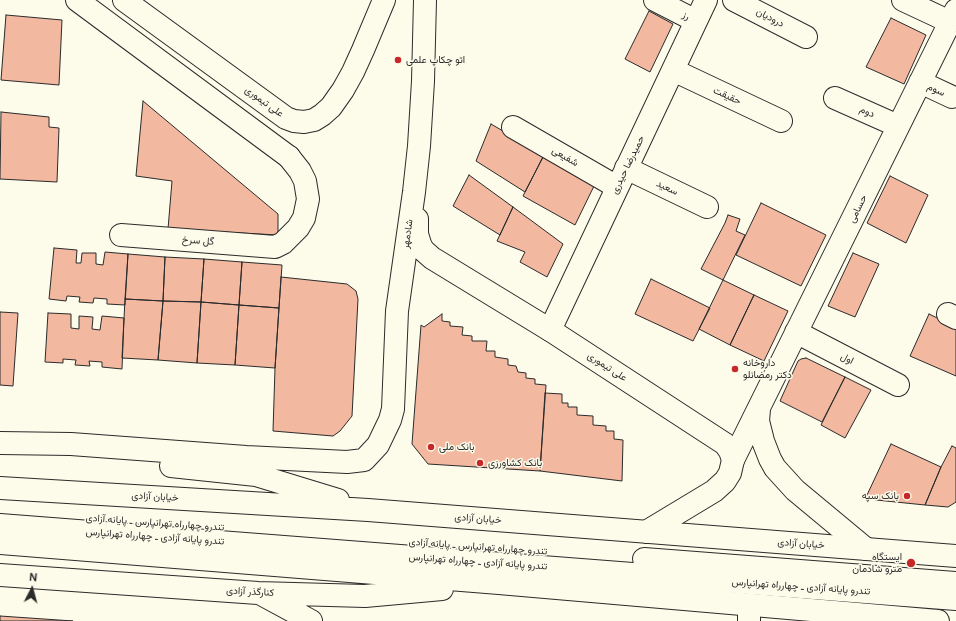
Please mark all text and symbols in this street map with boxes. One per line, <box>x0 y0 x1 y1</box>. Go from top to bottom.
street label: درودیان <box>754 6 786 30</box>
street label: رز <box>680 9 692 23</box>
place label: اتو چکاپ علمی <box>406 54 465 66</box>
marker: اتو چکاپ علمی <box>393 55 403 65</box>
street label: سوم <box>925 81 947 99</box>
street label: علی تیموری <box>242 84 286 120</box>
street label: حقیقت <box>711 84 743 108</box>
street label: دوم <box>858 103 876 121</box>
street label: حمیدرضا حیدری <box>609 134 647 196</box>
street label: شفیعی <box>550 145 580 169</box>
street label: سعید <box>654 178 680 198</box>
street label: حسامی <box>846 193 870 225</box>
street label: شادمهر <box>400 219 416 249</box>
street label: گل سرخ <box>182 234 214 248</box>
street label: علی تیموری <box>585 350 629 384</box>
street label: اول <box>838 351 856 367</box>
place label: داروخانه دکتر رمضانلو <box>743 357 792 380</box>
marker: داروخانه دکتر رمضانلو <box>730 364 740 374</box>
place label: بانک ملی <box>439 441 474 453</box>
marker: بانک ملی <box>426 442 436 452</box>
place label: بانک کشاورزی <box>488 457 542 469</box>
marker: بانک کشاورزی <box>475 458 485 468</box>
street label: خیابان آزادی <box>131 490 179 504</box>
place label: بانک سپه <box>862 490 899 502</box>
marker: بانک سپه <box>902 491 912 501</box>
street label: خیابان آزادی <box>454 511 502 527</box>
street label: تندرو چهارراه تهرانپارس ـ پایانه آزادی <box>85 512 225 534</box>
street label: تندرو پایانه آزادی ـ چهارراه تهرانپارس <box>85 526 225 548</box>
street label: تندرو چهارراه تهرانپارس ـ پایانه آزادی <box>408 536 548 558</box>
street label: خیابان آزادی <box>777 536 825 552</box>
street label: تندرو پایانه آزادی ـ چهارراه تهرانپارس <box>408 551 548 573</box>
place label: ایستگاه مترو شادمان <box>852 551 902 574</box>
marker: ایستگاه مترو شادمان <box>905 557 917 569</box>
north arrow <box>12 569 52 609</box>
text: N <box>29 570 38 584</box>
street label: تندرو پایانه آزادی ـ چهارراه تهرانپارس <box>731 576 871 598</box>
street label: کنارگذر آزادی <box>226 585 274 599</box>

